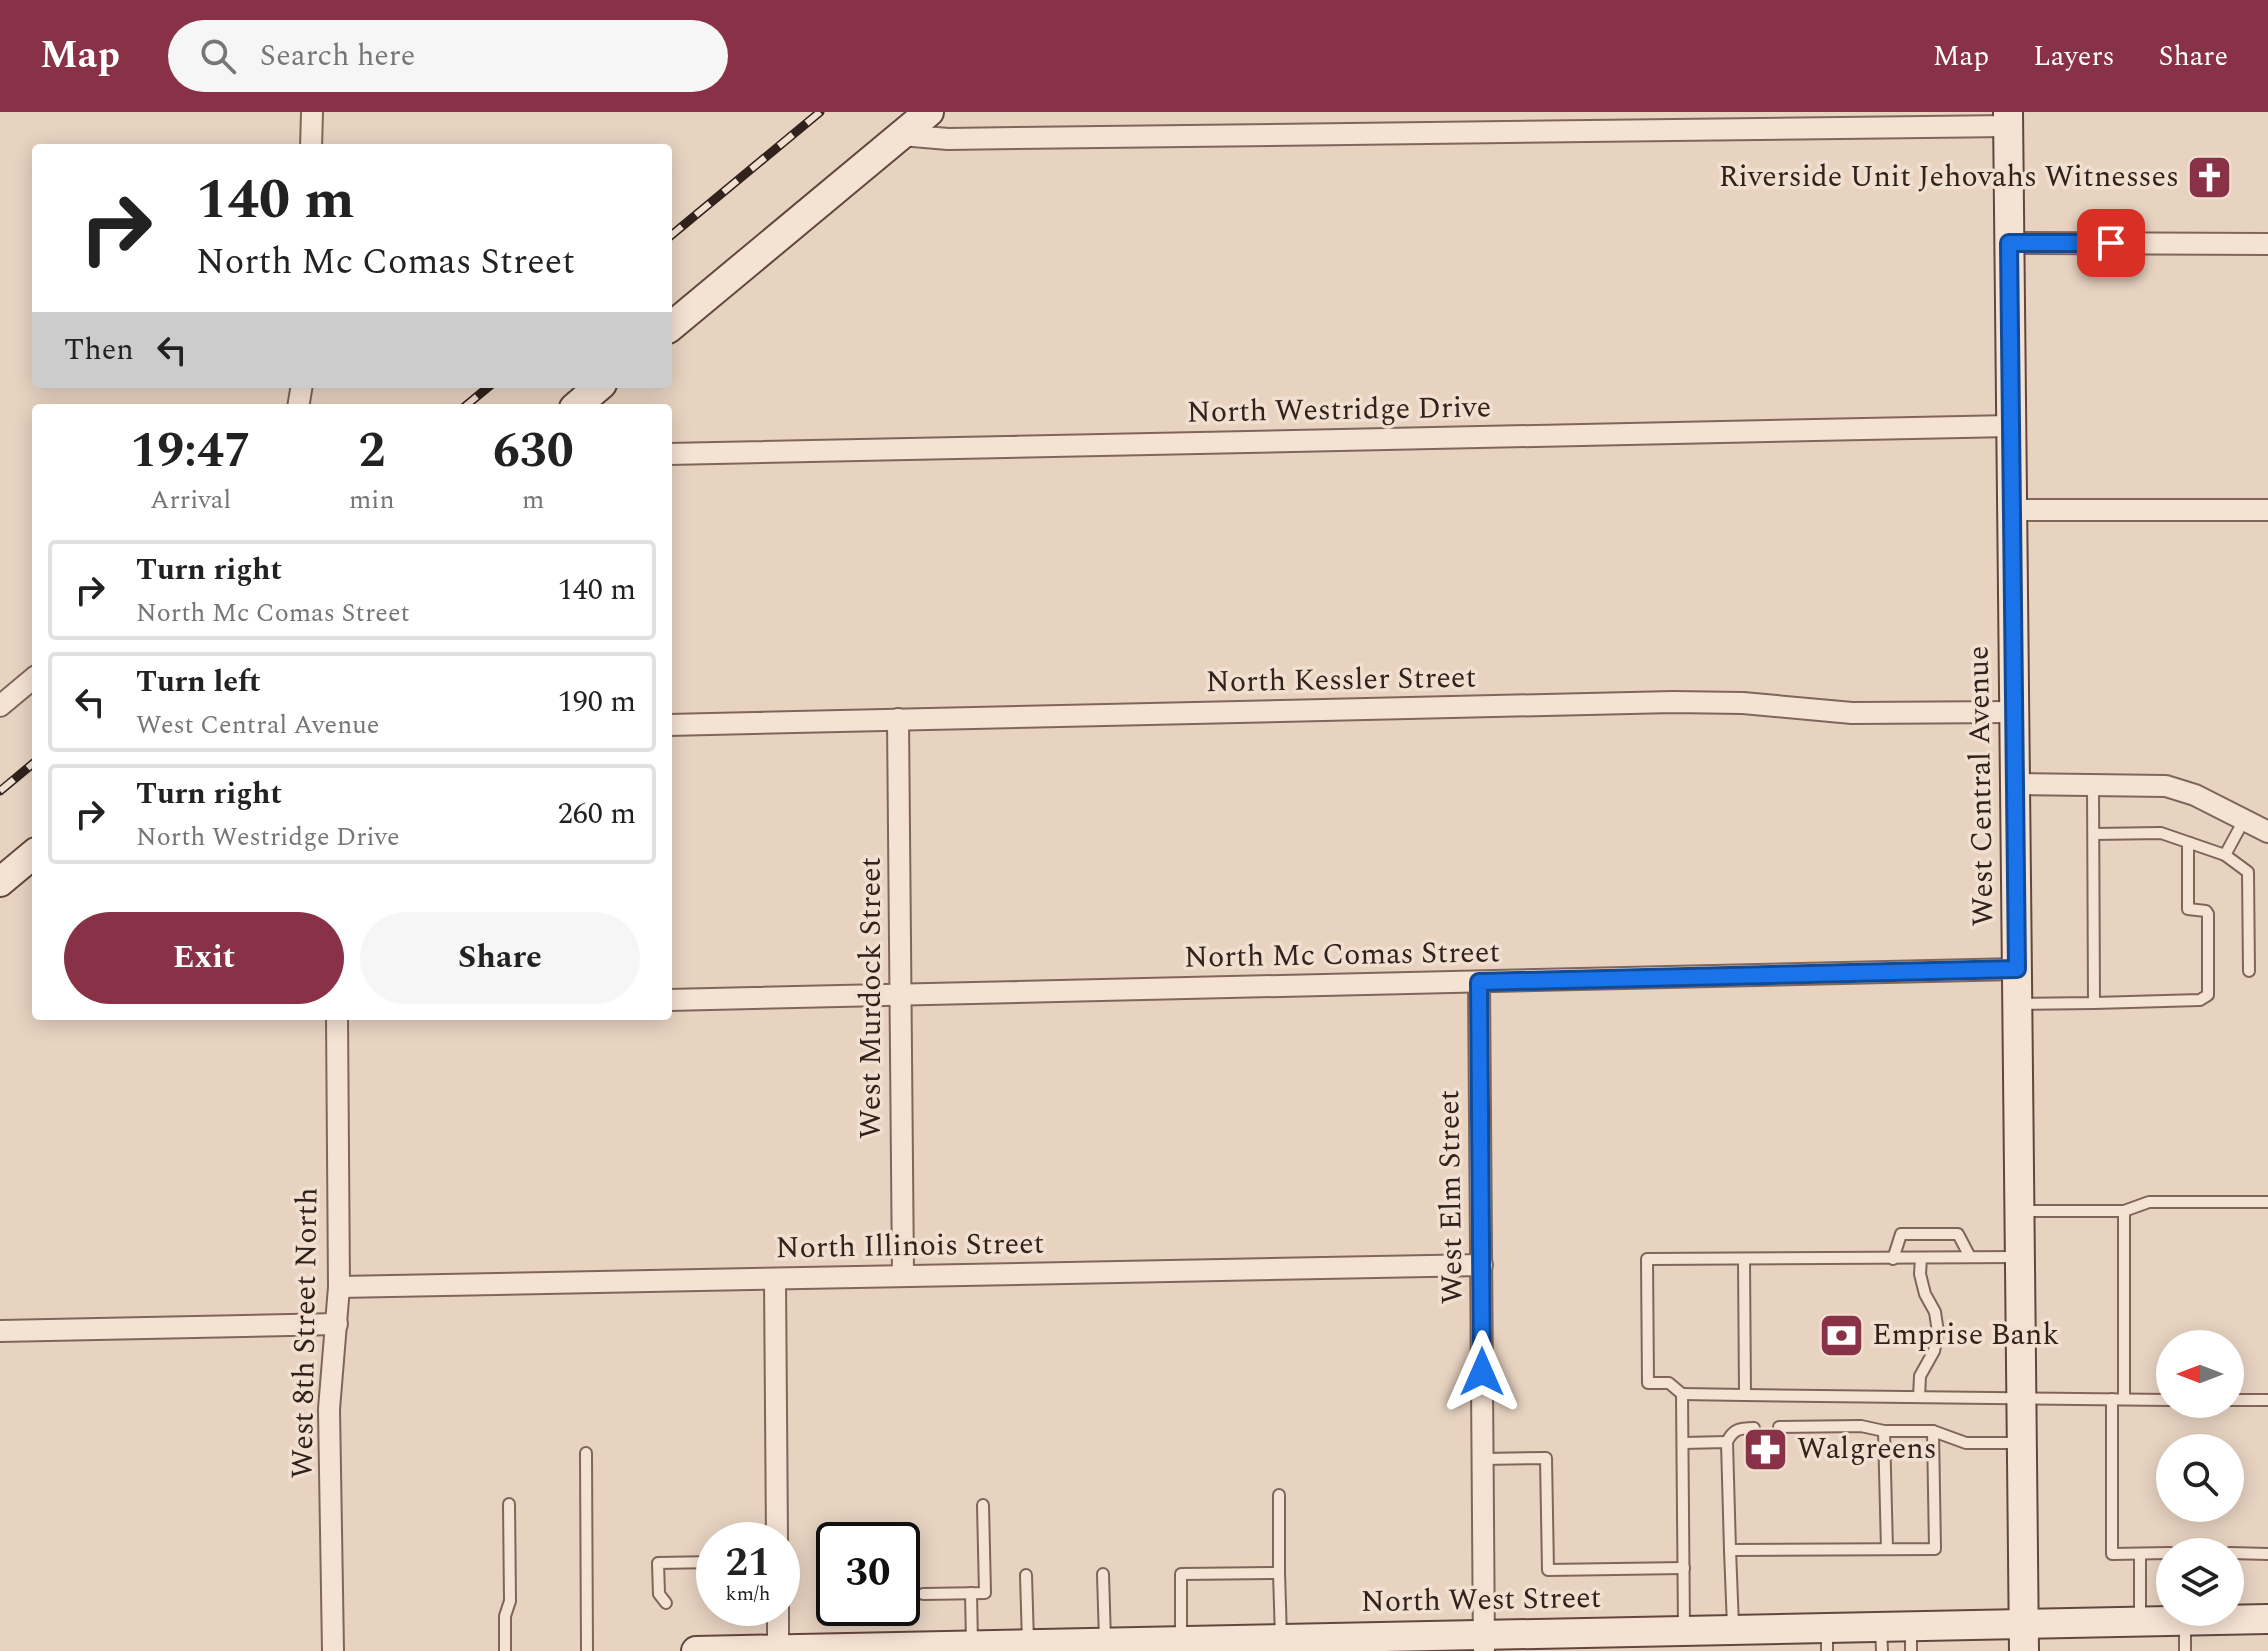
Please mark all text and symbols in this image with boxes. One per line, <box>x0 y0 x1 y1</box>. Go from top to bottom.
search box <box>168 20 728 92</box>
text: Map <box>40 27 120 85</box>
text: Search here <box>260 33 415 79</box>
icon: search <box>196 34 240 78</box>
text: Map <box>1933 35 1989 78</box>
text: Layers <box>2033 35 2115 78</box>
text: Share <box>2159 35 2228 78</box>
church icon: Riverside Unit Jehovahs Witnesses <box>2186 153 2234 201</box>
place label: Riverside Unit Jehovahs Witnesses <box>1719 154 2179 200</box>
text: 140 m <box>196 158 355 243</box>
icon: right <box>64 176 168 280</box>
pin <box>2077 209 2145 277</box>
icon: arrive <box>2089 221 2133 265</box>
text: North Mc Comas Street <box>196 235 575 290</box>
text: Then <box>64 327 134 373</box>
icon: left <box>150 328 194 372</box>
street label: North Westridge Drive <box>1187 384 1491 436</box>
text: 19:47 <box>130 415 251 488</box>
text: 2 <box>358 415 385 488</box>
text: 630 <box>493 415 574 488</box>
text: Arrival <box>150 480 231 520</box>
text: min <box>349 480 395 520</box>
text: m <box>522 480 544 520</box>
text: Turn right <box>136 547 282 593</box>
text: 140 m <box>558 567 636 613</box>
icon: right <box>68 568 112 612</box>
text: North Mc Comas Street <box>136 593 410 633</box>
street label: West Central Avenue <box>1956 645 2006 927</box>
street label: North Kessler Street <box>1205 655 1477 705</box>
text: Turn left <box>136 659 261 705</box>
text: 190 m <box>558 679 636 725</box>
icon: left <box>68 680 112 724</box>
text: West Central Avenue <box>136 705 379 745</box>
text: Turn right <box>136 771 282 817</box>
text: 260 m <box>558 791 636 837</box>
icon: right <box>68 792 112 836</box>
text: North Westridge Drive <box>136 817 400 857</box>
street label: West Murdock Street <box>848 857 894 1139</box>
button: Exit <box>64 912 344 1004</box>
button: Share <box>360 912 640 1004</box>
street label: North Mc Comas Street <box>1184 929 1500 981</box>
street label: West Elm Street <box>1426 1089 1476 1305</box>
street label: West 8th Street North <box>279 1187 331 1479</box>
street label: North Illinois Street <box>775 1221 1045 1271</box>
bank icon: Emprise Bank <box>1817 1311 1865 1359</box>
place label: Emprise Bank <box>1872 1312 2059 1358</box>
position arrow <box>1440 1330 1524 1414</box>
north arrow <box>2156 1330 2244 1418</box>
map controls <box>2156 1330 2244 1626</box>
pharmacy icon: Walgreens <box>1742 1425 1790 1473</box>
place label: Walgreens <box>1797 1426 1937 1472</box>
button: search <box>2156 1434 2244 1522</box>
speed limit sign: 30 <box>816 1522 920 1626</box>
text: 21 <box>726 1533 770 1594</box>
button: layers <box>2156 1538 2244 1626</box>
street label: North West Street <box>1360 1575 1602 1625</box>
text: km/h <box>726 1579 771 1609</box>

